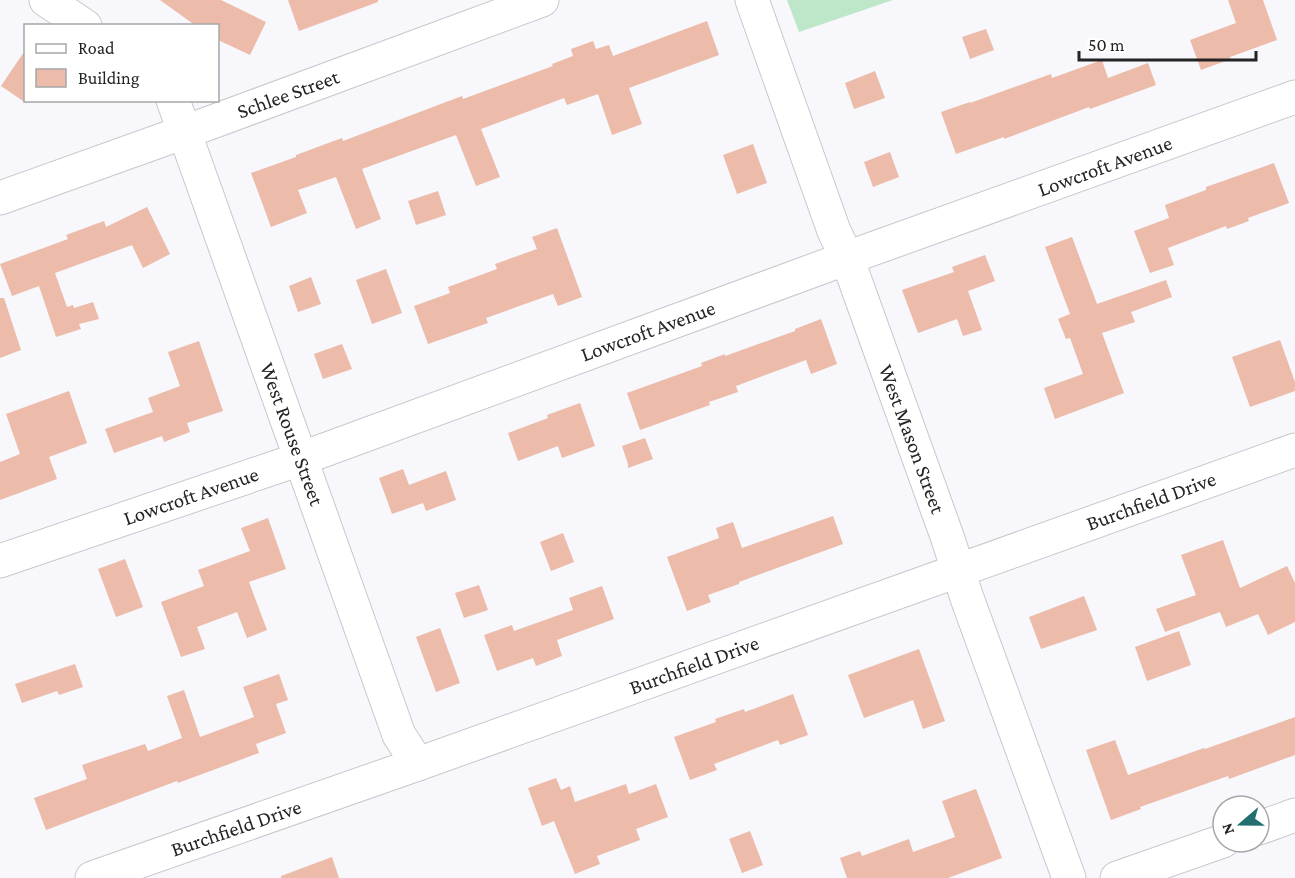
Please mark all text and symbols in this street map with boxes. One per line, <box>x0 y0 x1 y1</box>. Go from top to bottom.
legend <box>24 24 219 102</box>
scale bar <box>1079 24 1256 62</box>
text: 50 m <box>1088 35 1125 55</box>
text: Road <box>78 38 115 58</box>
street label: Schlee Street <box>234 64 343 124</box>
text: Building <box>78 68 140 88</box>
street label: Lowcroft Avenue <box>1035 131 1175 201</box>
street label: Lowcroft Avenue <box>578 296 718 366</box>
street label: West Rouse Street <box>255 359 329 510</box>
street label: West Mason Street <box>874 361 950 518</box>
street label: Lowcroft Avenue <box>120 462 262 530</box>
street label: Burchfield Drive <box>1083 466 1219 536</box>
street label: Burchfield Drive <box>626 630 762 700</box>
street label: Burchfield Drive <box>168 794 304 862</box>
north arrow <box>1211 794 1271 854</box>
text: N <box>1217 821 1237 837</box>

